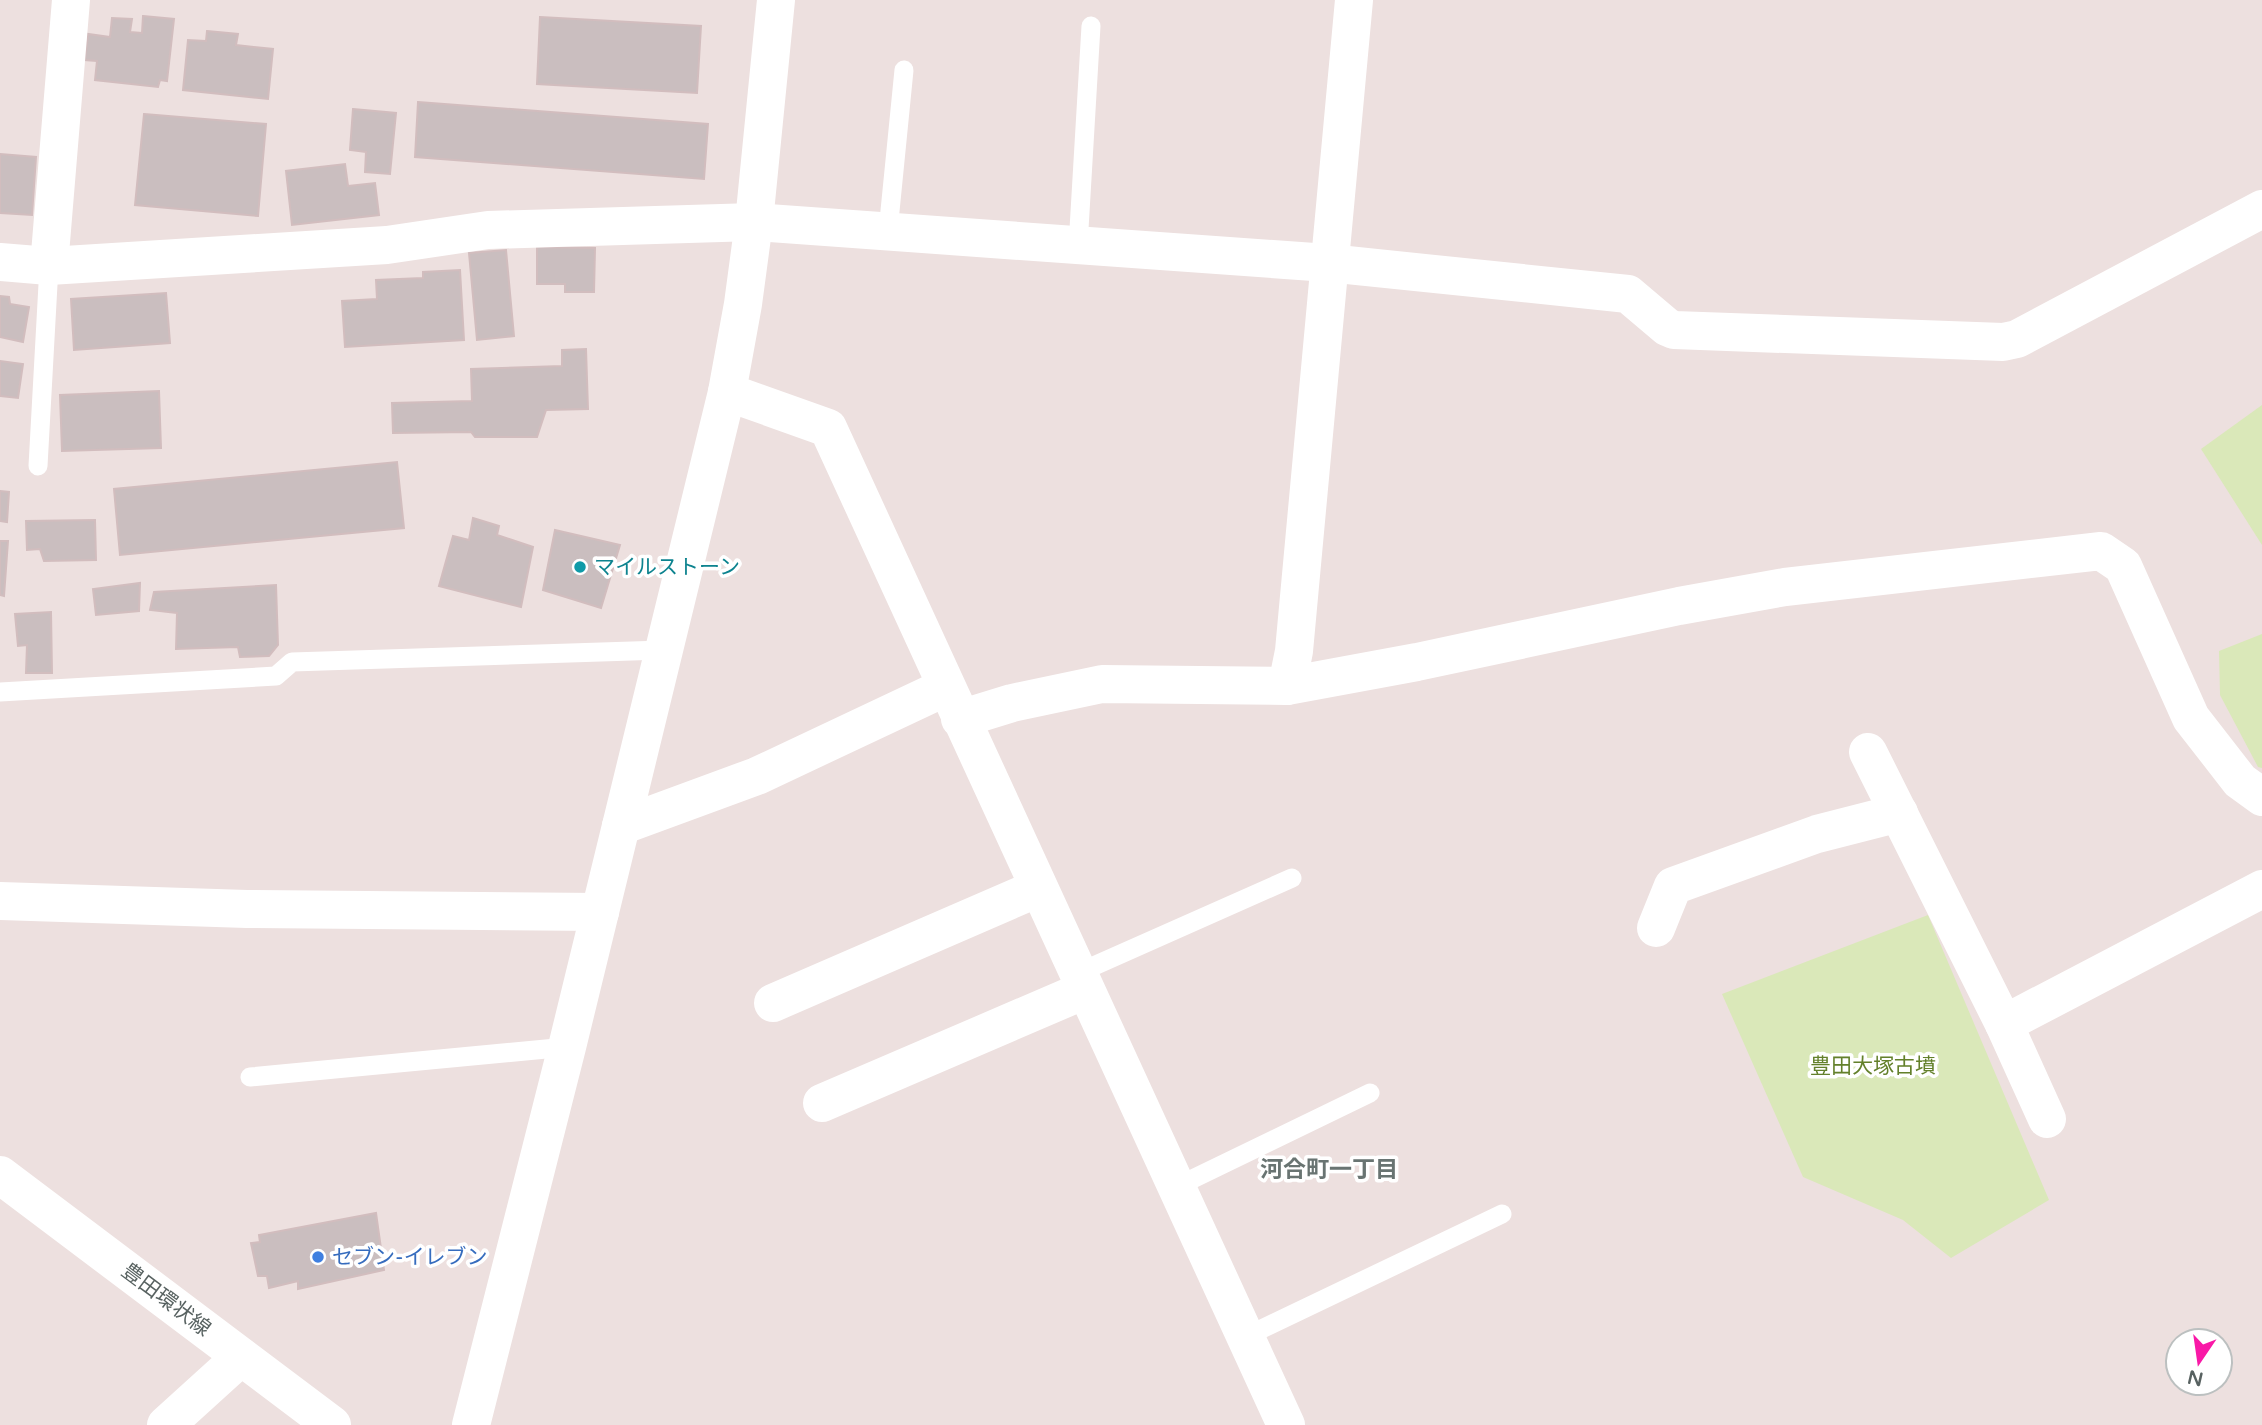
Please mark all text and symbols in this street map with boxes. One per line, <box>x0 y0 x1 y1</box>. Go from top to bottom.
place label: マイルストーン <box>594 555 740 580</box>
marker: マイルストーン <box>572 559 588 575</box>
park label: 豊田大塚古墳 <box>1810 1054 1936 1079</box>
district label: 河合町一丁目 <box>1260 1156 1398 1184</box>
place label: セブン-イレブン <box>332 1245 488 1270</box>
marker: セブン-イレブン <box>310 1249 326 1265</box>
street label: 豊田環状線 <box>117 1258 215 1342</box>
north arrow <box>2164 1327 2234 1397</box>
text: N <box>2185 1365 2205 1390</box>

